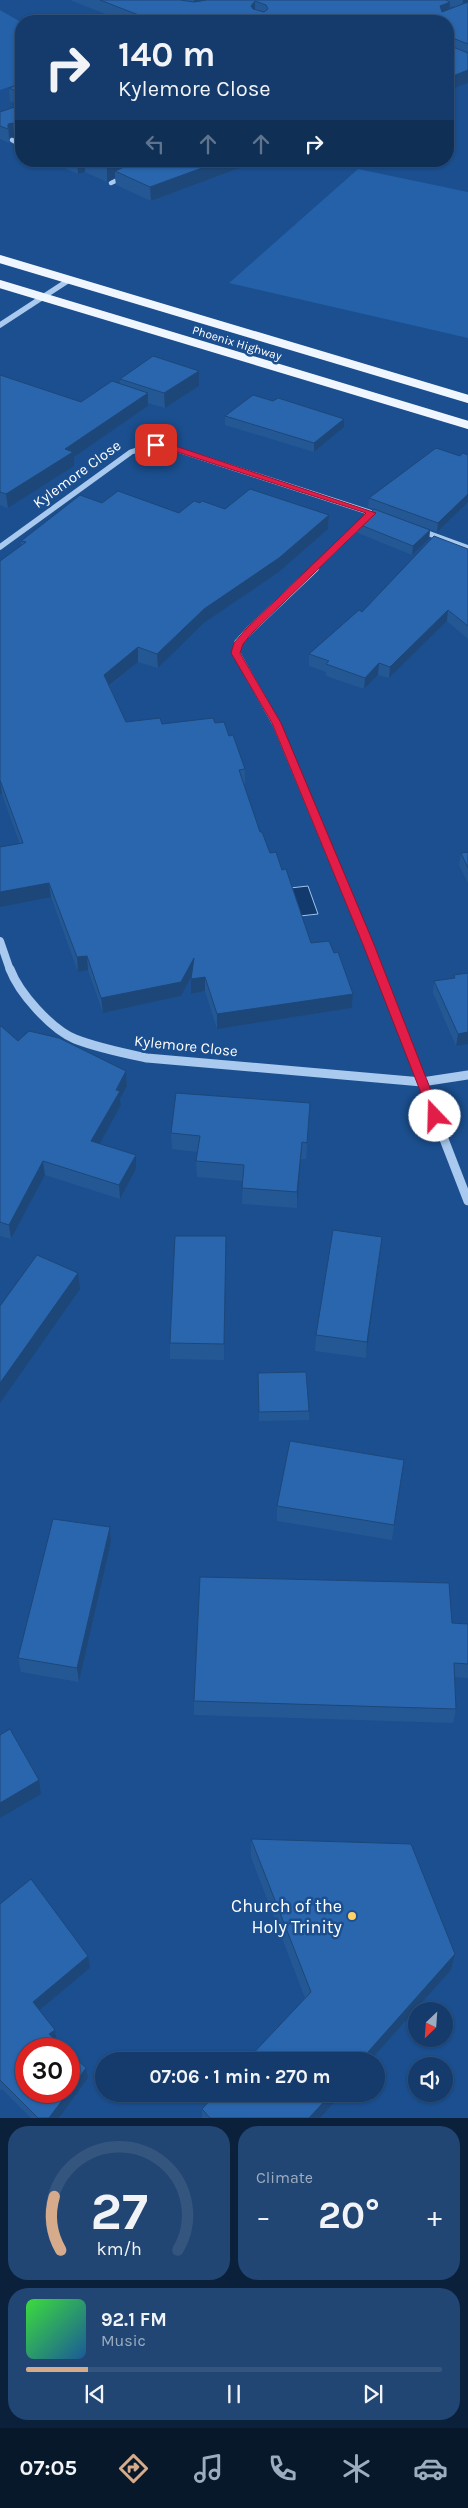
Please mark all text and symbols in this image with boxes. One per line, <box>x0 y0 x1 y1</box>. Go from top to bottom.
text: 140 m <box>118 34 216 75</box>
icon: right <box>35 35 100 100</box>
text: Kylemore Close <box>118 76 271 102</box>
icon: left <box>141 130 169 158</box>
icon: ahead <box>194 130 222 158</box>
icon: ahead <box>247 130 275 158</box>
icon: right <box>300 130 328 158</box>
street label: Phoenix Highway <box>191 323 284 363</box>
pin <box>135 424 177 466</box>
icon: arrive <box>142 431 170 459</box>
street label: Kylemore Close <box>30 436 124 512</box>
street label: Kylemore Close <box>133 1032 239 1060</box>
position arrow <box>408 1089 460 1141</box>
place label: Church of the Holy Trinity <box>231 1895 343 1938</box>
marker: Church of the Holy Trinity <box>346 1910 358 1922</box>
north arrow <box>408 2002 452 2048</box>
map controls <box>408 2002 453 2102</box>
speed limit sign: 30 <box>15 2038 80 2103</box>
button: sound <box>408 2057 453 2102</box>
text: 07:06 · 1 min · 270 m <box>149 2066 331 2088</box>
text: Climate <box>256 2168 313 2187</box>
text: 27 <box>90 2181 148 2242</box>
text: 20° <box>318 2193 380 2238</box>
text: − <box>256 2200 271 2233</box>
text: + <box>427 2200 442 2233</box>
text: km/h <box>96 2239 142 2260</box>
text: 92.1 FM <box>101 2309 167 2331</box>
text: Music <box>101 2331 146 2350</box>
icon: previous <box>81 2380 109 2408</box>
icon: pause <box>220 2380 248 2408</box>
icon: next <box>359 2380 387 2408</box>
icon: directions <box>116 2451 151 2486</box>
icon: music <box>191 2451 226 2486</box>
icon: phone <box>265 2451 300 2486</box>
icon: climate <box>339 2451 374 2486</box>
icon: car <box>413 2451 448 2486</box>
text: 07:05 <box>20 2455 77 2481</box>

